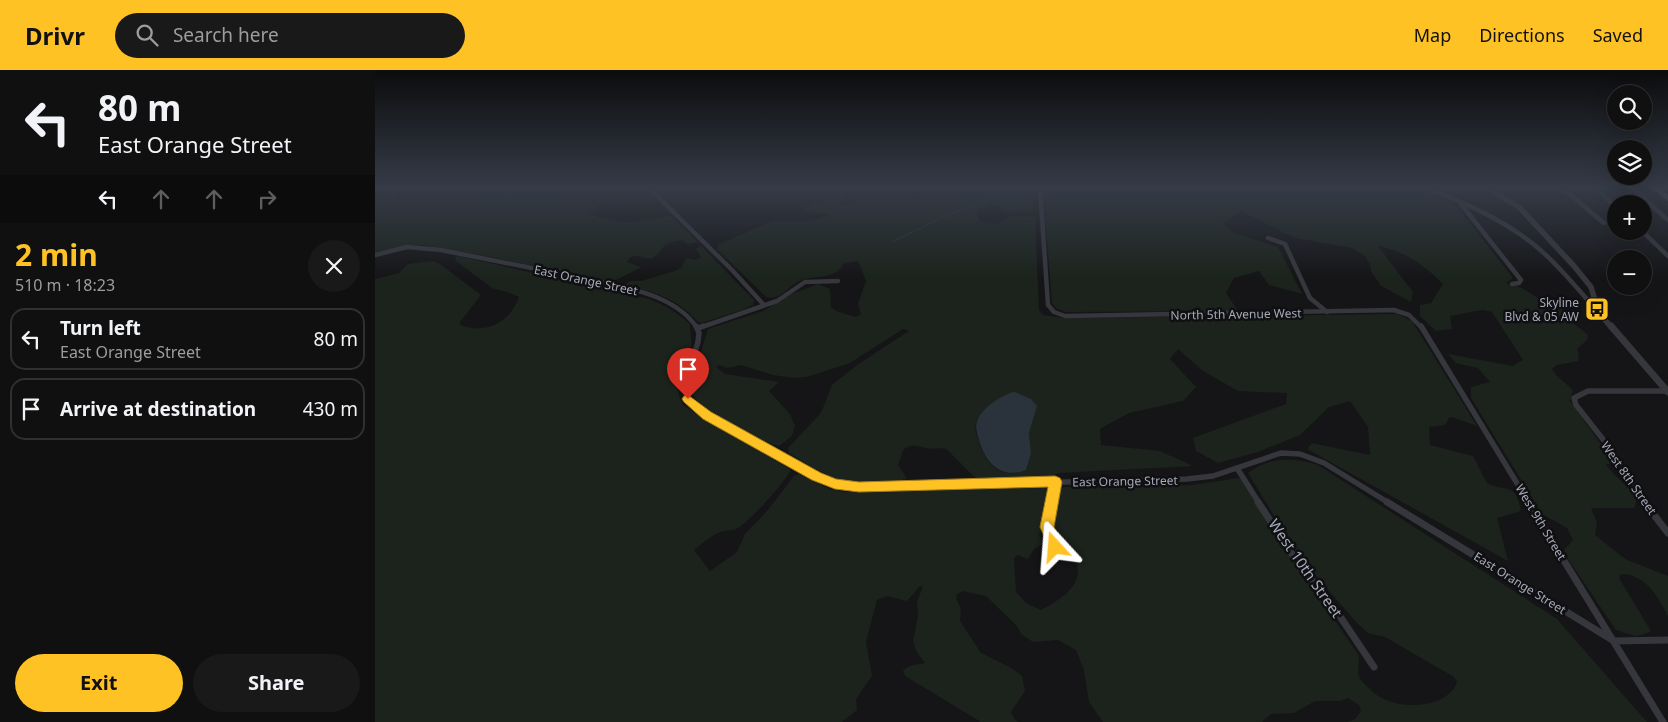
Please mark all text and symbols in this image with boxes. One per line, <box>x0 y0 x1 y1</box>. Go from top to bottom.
search box <box>115 13 465 58</box>
text: Drivr <box>25 19 85 52</box>
icon: search <box>133 21 161 49</box>
text: Search here <box>173 22 279 48</box>
text: Map <box>1414 23 1451 47</box>
text: Directions <box>1479 23 1565 47</box>
text: Saved <box>1593 23 1643 47</box>
text: 80 m <box>98 84 181 131</box>
map controls <box>1607 85 1652 295</box>
button: search <box>1607 85 1652 130</box>
icon: left <box>15 90 80 155</box>
text: East Orange Street <box>98 129 292 159</box>
button: layers <box>1607 140 1652 185</box>
icon: left <box>94 185 122 213</box>
icon: ahead <box>147 185 175 213</box>
icon: ahead <box>200 185 228 213</box>
icon: right <box>253 185 281 213</box>
button: + <box>1607 195 1652 240</box>
text: 2 min <box>15 234 98 275</box>
button: close <box>308 240 360 292</box>
button: − <box>1607 250 1652 295</box>
street label: East Orange Street <box>533 261 640 299</box>
text: 510 m · 18:23 <box>15 274 115 296</box>
place label: Skyline Blvd & 05 AW <box>1504 294 1579 325</box>
bus stop icon: Skyline Blvd & 05 AW <box>1584 296 1610 322</box>
street label: North 5th Avenue West <box>1170 304 1302 324</box>
text: Turn left <box>60 315 141 341</box>
icon: left <box>17 325 45 353</box>
text: 80 m <box>314 326 358 352</box>
text: East Orange Street <box>60 341 201 363</box>
pin <box>667 348 709 399</box>
icon: arrive <box>674 355 702 383</box>
icon: arrive <box>17 395 45 423</box>
text: Arrive at destination <box>60 396 256 422</box>
text: 430 m <box>303 396 358 422</box>
street label: West 8th Street <box>1597 438 1661 519</box>
street label: East Orange Street <box>1072 472 1179 490</box>
street label: West 9th Street <box>1512 481 1571 564</box>
street label: West 10th Street <box>1264 515 1348 622</box>
position arrow <box>1028 520 1080 572</box>
street label: East Orange Street <box>1471 548 1570 619</box>
button: Exit <box>15 654 183 712</box>
button: Share <box>193 654 360 712</box>

